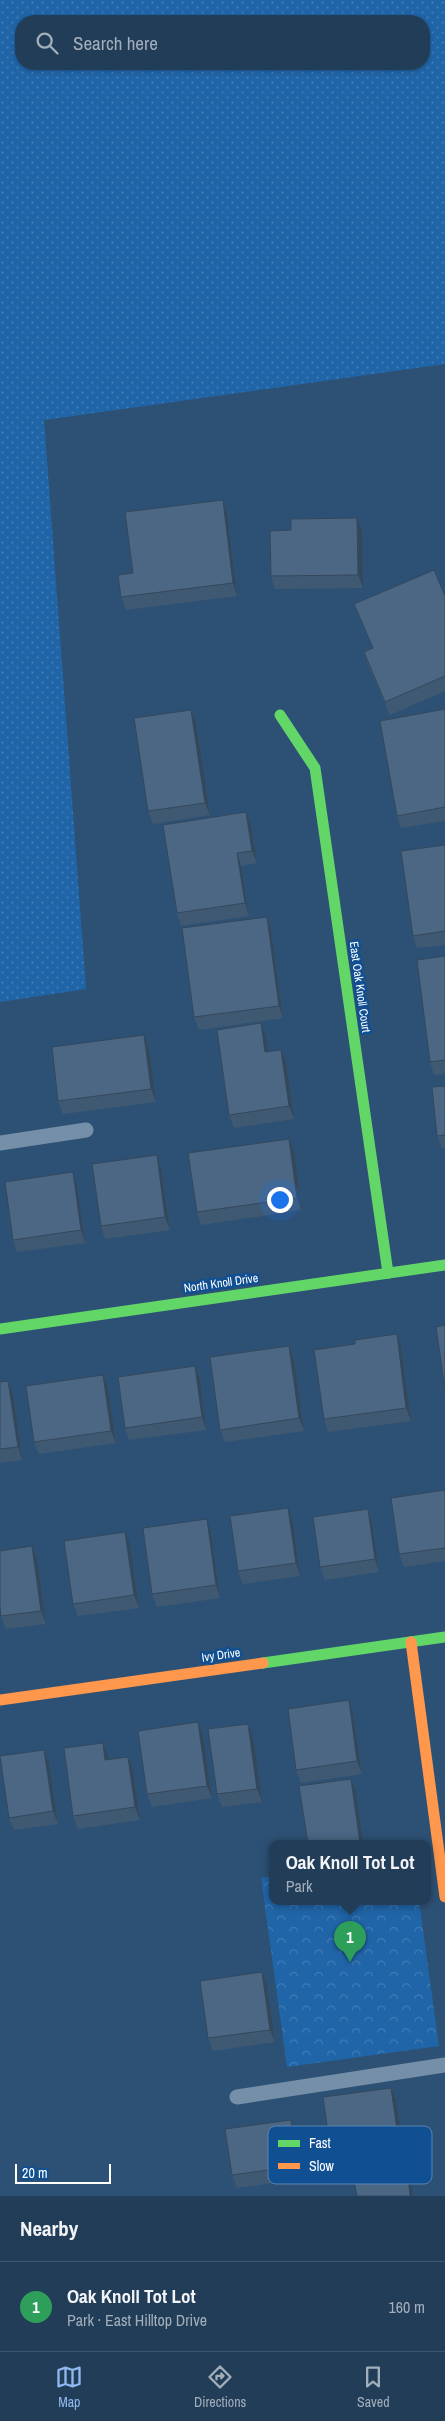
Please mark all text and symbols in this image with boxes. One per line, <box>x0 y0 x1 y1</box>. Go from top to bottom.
search box <box>15 15 430 70</box>
icon: search <box>33 29 61 57</box>
text: Search here <box>73 30 158 56</box>
street label: East Oak Knoll Court <box>346 940 374 1034</box>
your location <box>267 1187 293 1213</box>
street label: North Knoll Drive <box>183 1270 259 1296</box>
street label: Ivy Drive <box>201 1644 241 1666</box>
popup <box>269 1840 431 1905</box>
text: Oak Knoll Tot Lot <box>286 1849 414 1875</box>
text: Park <box>286 1875 313 1897</box>
pin: 1 <box>334 1921 366 1962</box>
legend <box>268 2126 432 2184</box>
text: Fast <box>309 2134 331 2152</box>
text: Slow <box>309 2157 335 2175</box>
scale bar <box>15 2161 111 2184</box>
text: 20 m <box>22 2164 48 2182</box>
text: Nearby <box>20 2214 78 2243</box>
text: Oak Knoll Tot Lot <box>67 2283 196 2309</box>
text: 1 <box>32 2296 40 2318</box>
text: 160 m <box>389 2296 425 2318</box>
text: Park · East Hilltop Drive <box>67 2309 207 2331</box>
tab: Map <box>55 2363 83 2411</box>
tab: Directions <box>194 2363 246 2411</box>
tab: Saved <box>357 2363 390 2411</box>

